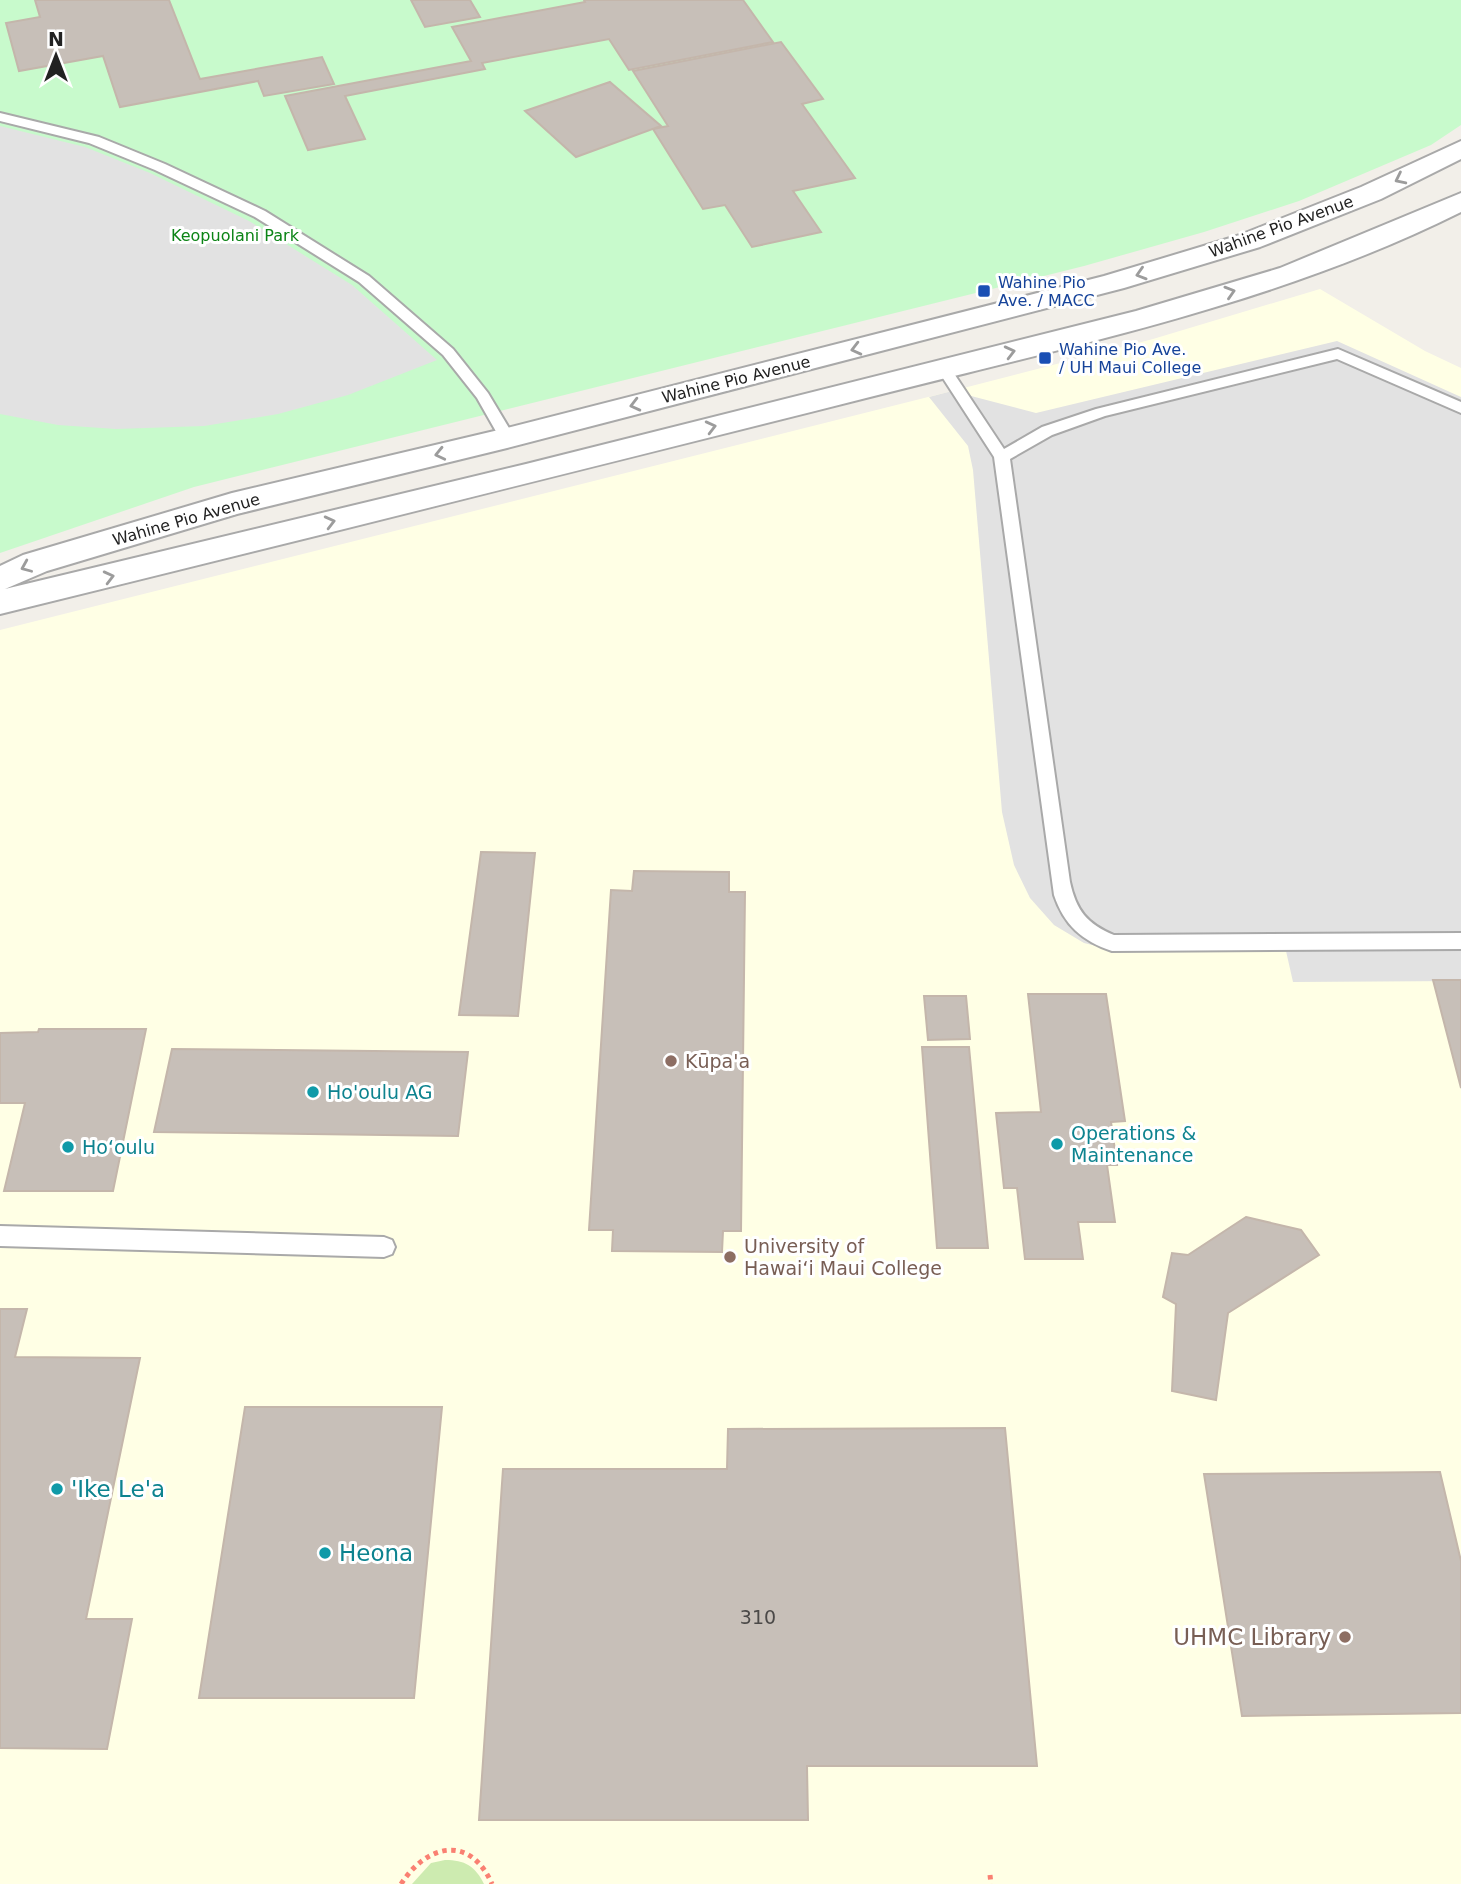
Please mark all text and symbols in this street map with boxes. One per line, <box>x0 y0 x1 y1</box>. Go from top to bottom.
north arrow <box>21 21 91 91</box>
text: N <box>48 28 64 50</box>
one-way arrow <box>1395 171 1407 185</box>
street label: Wahine Pio Avenue <box>1206 191 1356 261</box>
park label: Keopuolani Park <box>171 226 300 245</box>
one-way arrow <box>1135 266 1147 281</box>
place label: Wahine Pio Ave. / MACC <box>998 273 1095 310</box>
marker: Wahine Pio Ave. / MACC <box>976 283 992 299</box>
one-way arrow <box>1223 286 1235 301</box>
place label: Wahine Pio Ave. / UH Maui College <box>1059 340 1201 377</box>
one-way arrow <box>850 341 862 355</box>
one-way arrow <box>1004 346 1016 360</box>
marker: Wahine Pio Ave. / UH Maui College <box>1037 350 1053 366</box>
street label: Wahine Pio Avenue <box>660 352 812 407</box>
one-way arrow <box>629 397 641 411</box>
one-way arrow <box>705 421 717 435</box>
one-way arrow <box>434 446 446 460</box>
street label: Wahine Pio Avenue <box>110 489 262 550</box>
one-way arrow <box>324 516 336 530</box>
one-way arrow <box>21 559 33 573</box>
one-way arrow <box>103 571 115 585</box>
place label: Kūpa'a <box>685 1050 750 1072</box>
marker: Kūpa'a <box>663 1053 679 1069</box>
place label: Ho'oulu AG <box>327 1081 433 1103</box>
marker: Ho'oulu AG <box>305 1084 321 1100</box>
place label: Operations & Maintenance <box>1071 1122 1196 1166</box>
place label: Ho‘oulu <box>82 1136 155 1158</box>
marker: Operations & Maintenance <box>1049 1136 1065 1152</box>
marker: Ho‘oulu <box>60 1139 76 1155</box>
place label: University of Hawai‘i Maui College <box>744 1235 942 1279</box>
marker: University of Hawai‘i Maui College <box>722 1249 738 1265</box>
place label: 'Ike Le'a <box>71 1476 165 1502</box>
marker: 'Ike Le'a <box>49 1481 65 1497</box>
place label: Heona <box>339 1540 413 1566</box>
marker: Heona <box>317 1545 333 1561</box>
house number: 310 <box>740 1606 776 1628</box>
place label: UHMC Library <box>1173 1624 1331 1650</box>
marker: UHMC Library <box>1337 1629 1353 1645</box>

